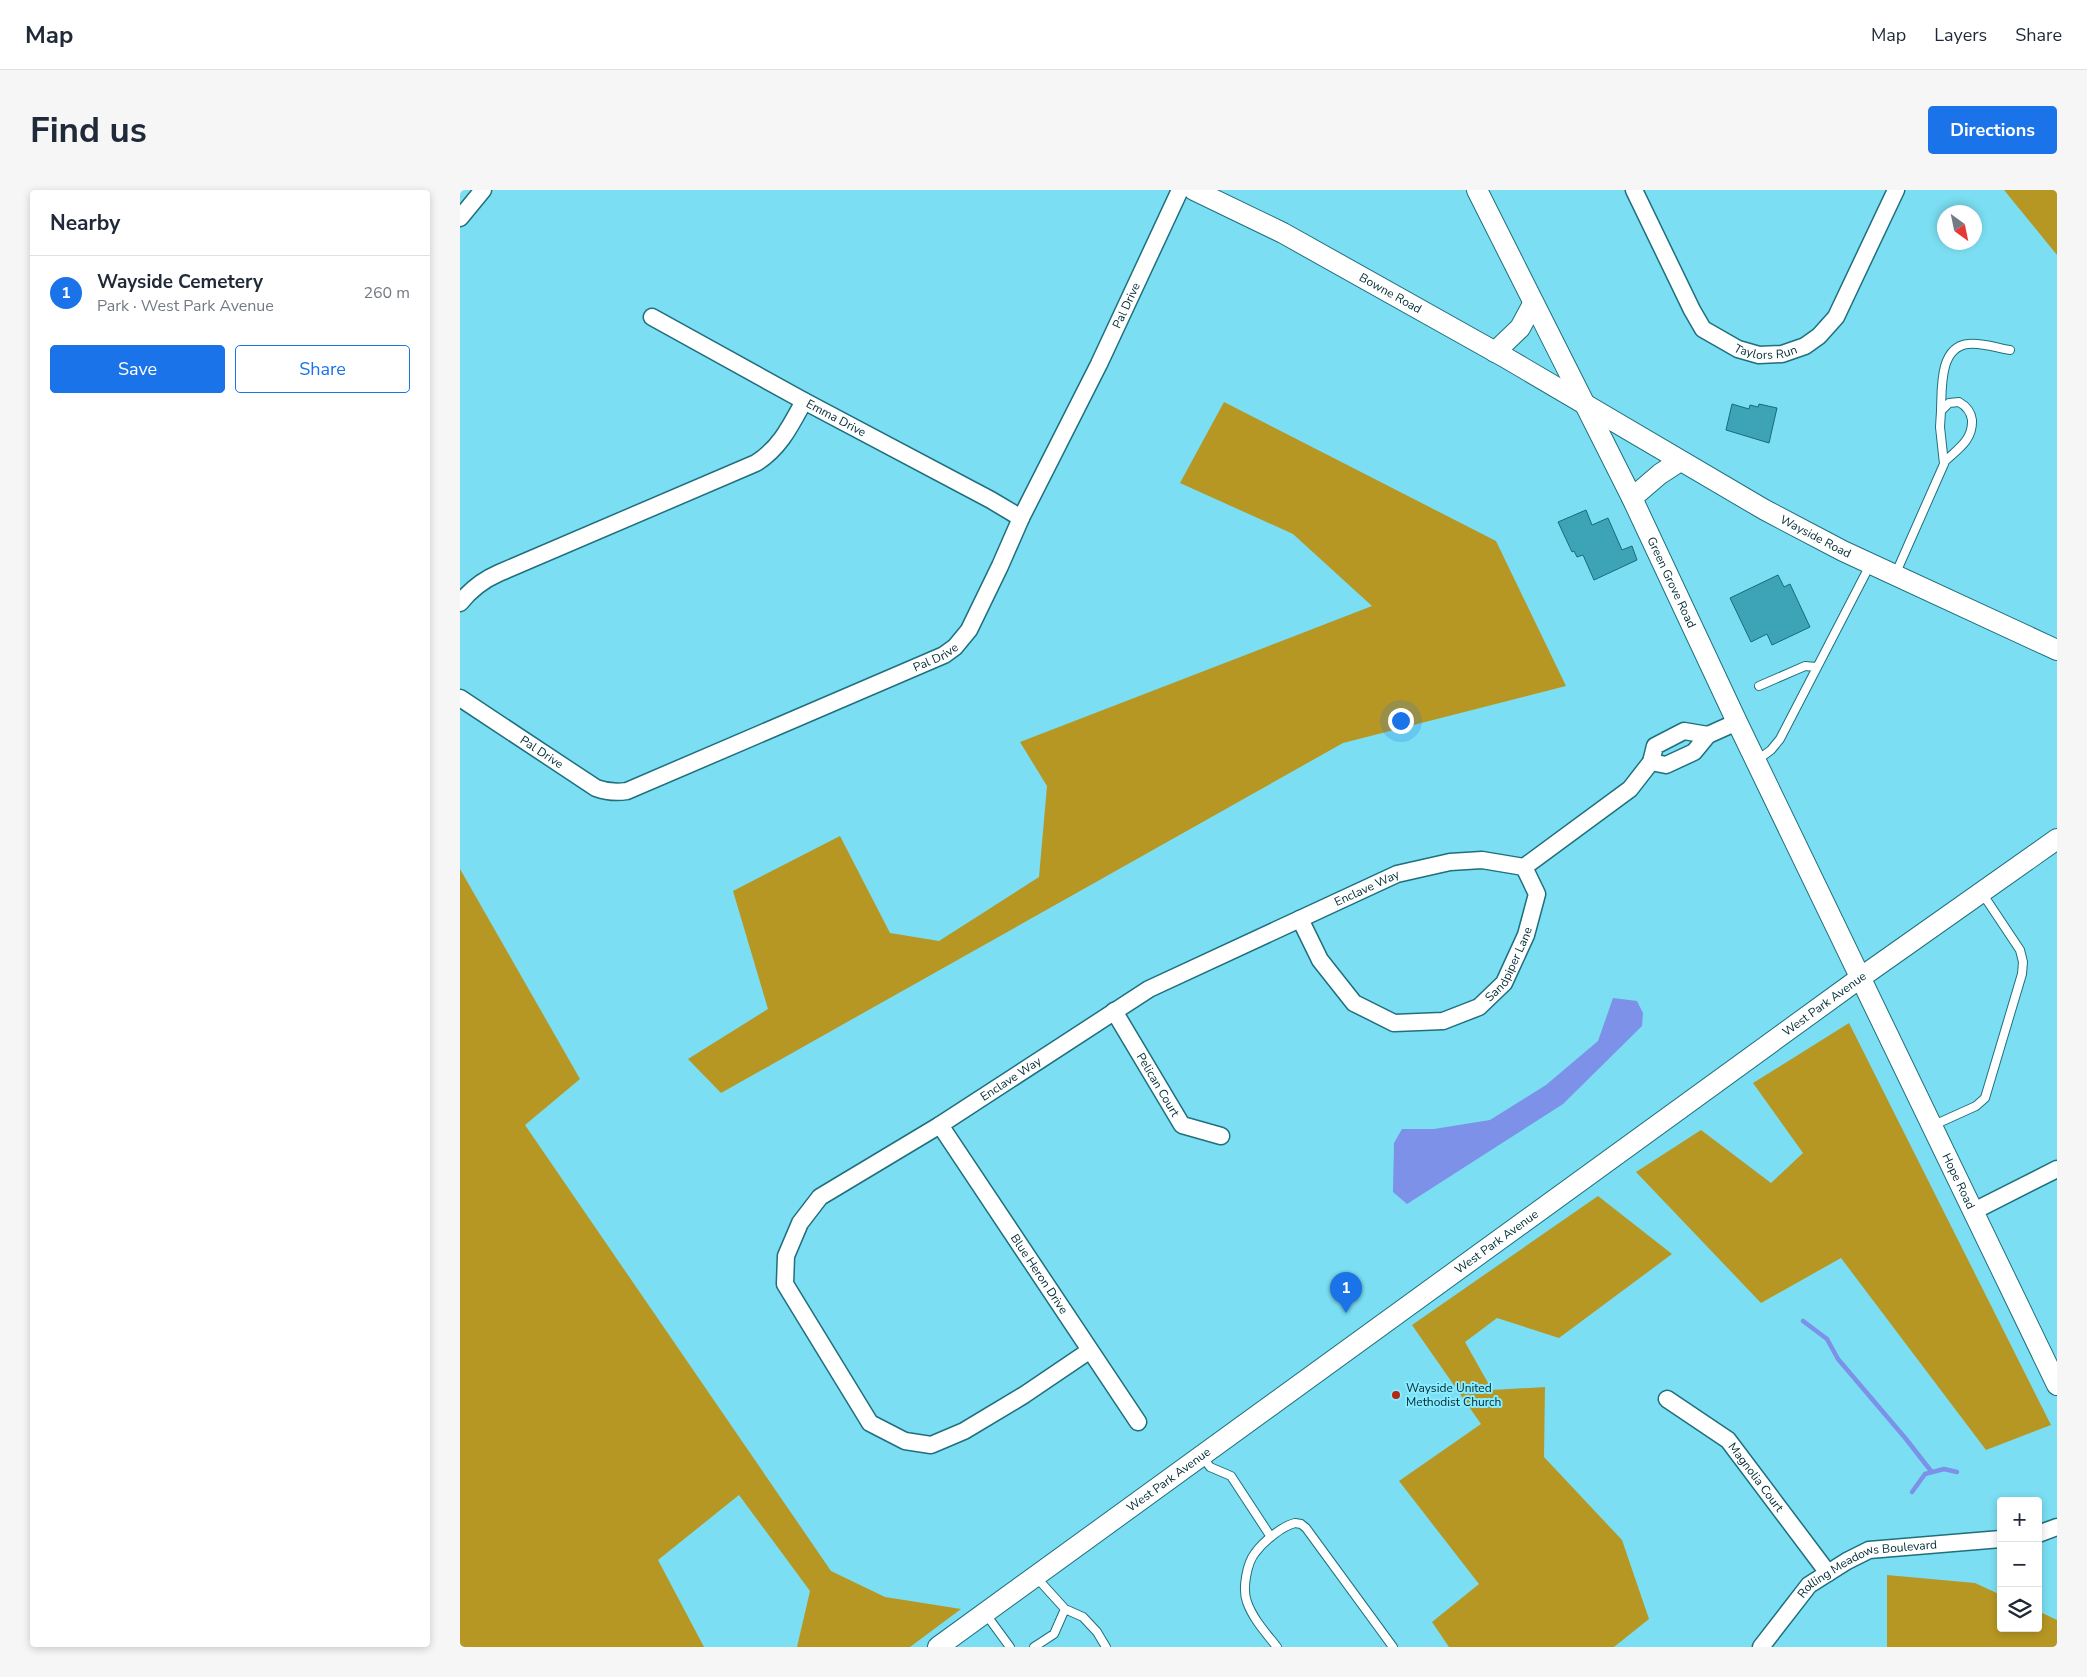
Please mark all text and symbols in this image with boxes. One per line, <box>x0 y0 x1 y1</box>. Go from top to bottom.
text: Map <box>25 19 73 51</box>
text: Map <box>1871 23 1906 47</box>
text: Layers <box>1934 23 1987 47</box>
text: Share <box>2015 23 2062 47</box>
button: Directions <box>1928 106 2057 154</box>
text: Find us <box>30 107 147 154</box>
north arrow <box>1937 205 1982 250</box>
text: Nearby <box>50 209 120 237</box>
text: Wayside Cemetery <box>97 269 263 295</box>
street label: Bowne Road <box>1356 269 1425 317</box>
street label: Pal Drive <box>1109 280 1144 331</box>
text: 1 <box>61 282 71 304</box>
text: 260 m <box>363 282 410 304</box>
text: Park · West Park Avenue <box>97 295 274 317</box>
street label: Taylors Run <box>1731 340 1799 363</box>
button: Save <box>50 345 225 393</box>
button: Share <box>235 345 410 393</box>
street label: Emma Drive <box>803 396 869 440</box>
street label: Wayside Road <box>1777 511 1854 562</box>
street label: Green Grove Road <box>1643 534 1700 630</box>
street label: Pal Drive <box>911 639 962 675</box>
your location <box>1388 708 1414 734</box>
street label: Pal Drive <box>517 732 566 772</box>
street label: Enclave Way <box>1332 866 1403 910</box>
street label: Sandpiper Lane <box>1481 925 1536 1005</box>
street label: West Park Avenue <box>1779 968 1869 1040</box>
street label: Pelican Court <box>1133 1050 1184 1120</box>
street label: Enclave Way <box>977 1053 1045 1105</box>
street label: Hope Road <box>1938 1151 1979 1212</box>
street label: West Park Avenue <box>1451 1206 1542 1278</box>
street label: Blue Heron Drive <box>1007 1231 1072 1317</box>
pin: 1 <box>1330 1272 1362 1313</box>
place label: Wayside United Methodist Church <box>1406 1380 1501 1410</box>
marker: Wayside United Methodist Church <box>1390 1389 1402 1401</box>
street label: Magnolia Court <box>1725 1439 1788 1516</box>
street label: West Park Avenue <box>1124 1444 1214 1515</box>
map controls <box>1997 1497 2042 1632</box>
button: + <box>1997 1497 2042 1542</box>
street label: Rolling Meadows Boulevard <box>1794 1536 1937 1601</box>
button: − <box>1997 1542 2042 1587</box>
button: layers <box>1997 1587 2042 1632</box>

